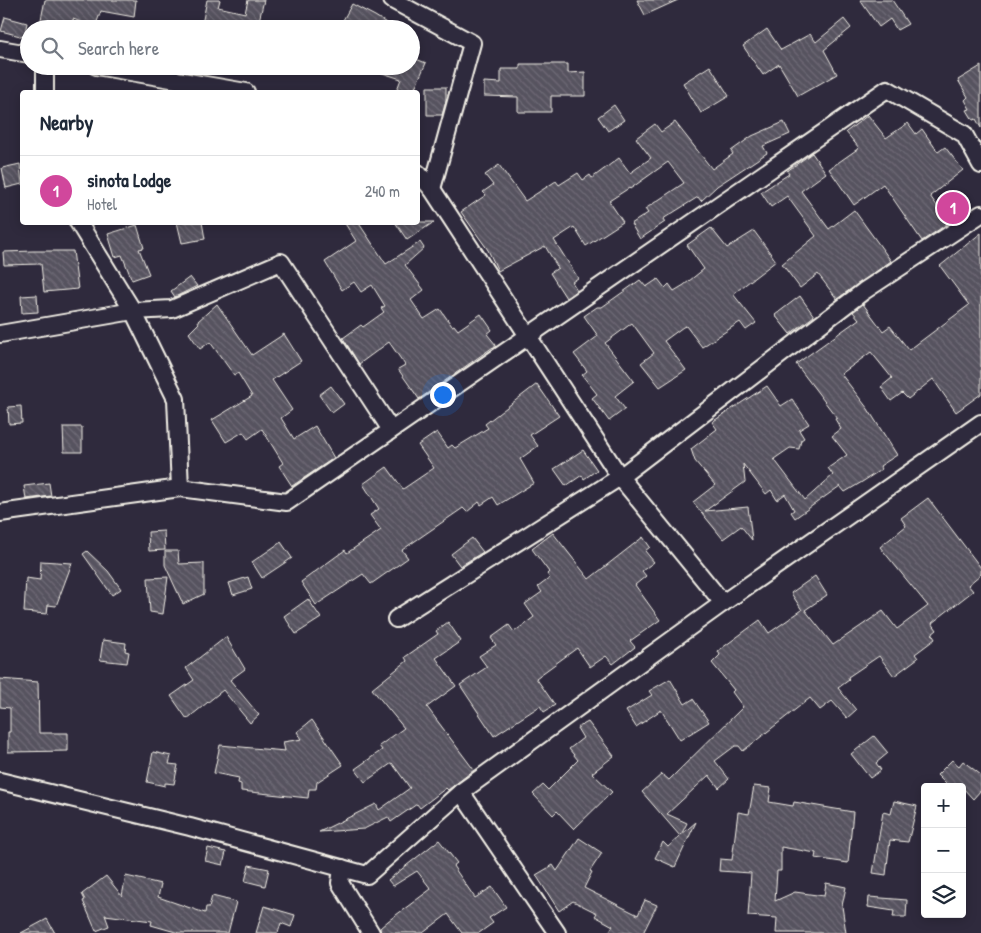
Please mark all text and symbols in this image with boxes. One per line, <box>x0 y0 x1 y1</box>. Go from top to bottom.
search box <box>20 20 420 75</box>
icon: search <box>38 34 66 62</box>
text: Search here <box>78 35 159 61</box>
text: Nearby <box>40 108 93 137</box>
text: sinota Lodge <box>87 167 171 193</box>
text: 1 <box>53 180 59 202</box>
text: 240 m <box>365 180 400 202</box>
pin: 1 <box>937 189 969 227</box>
text: Hotel <box>87 193 117 215</box>
your location <box>430 382 456 408</box>
map controls <box>921 783 966 918</box>
button: + <box>921 783 966 828</box>
button: − <box>921 828 966 873</box>
button: layers <box>921 873 966 918</box>

